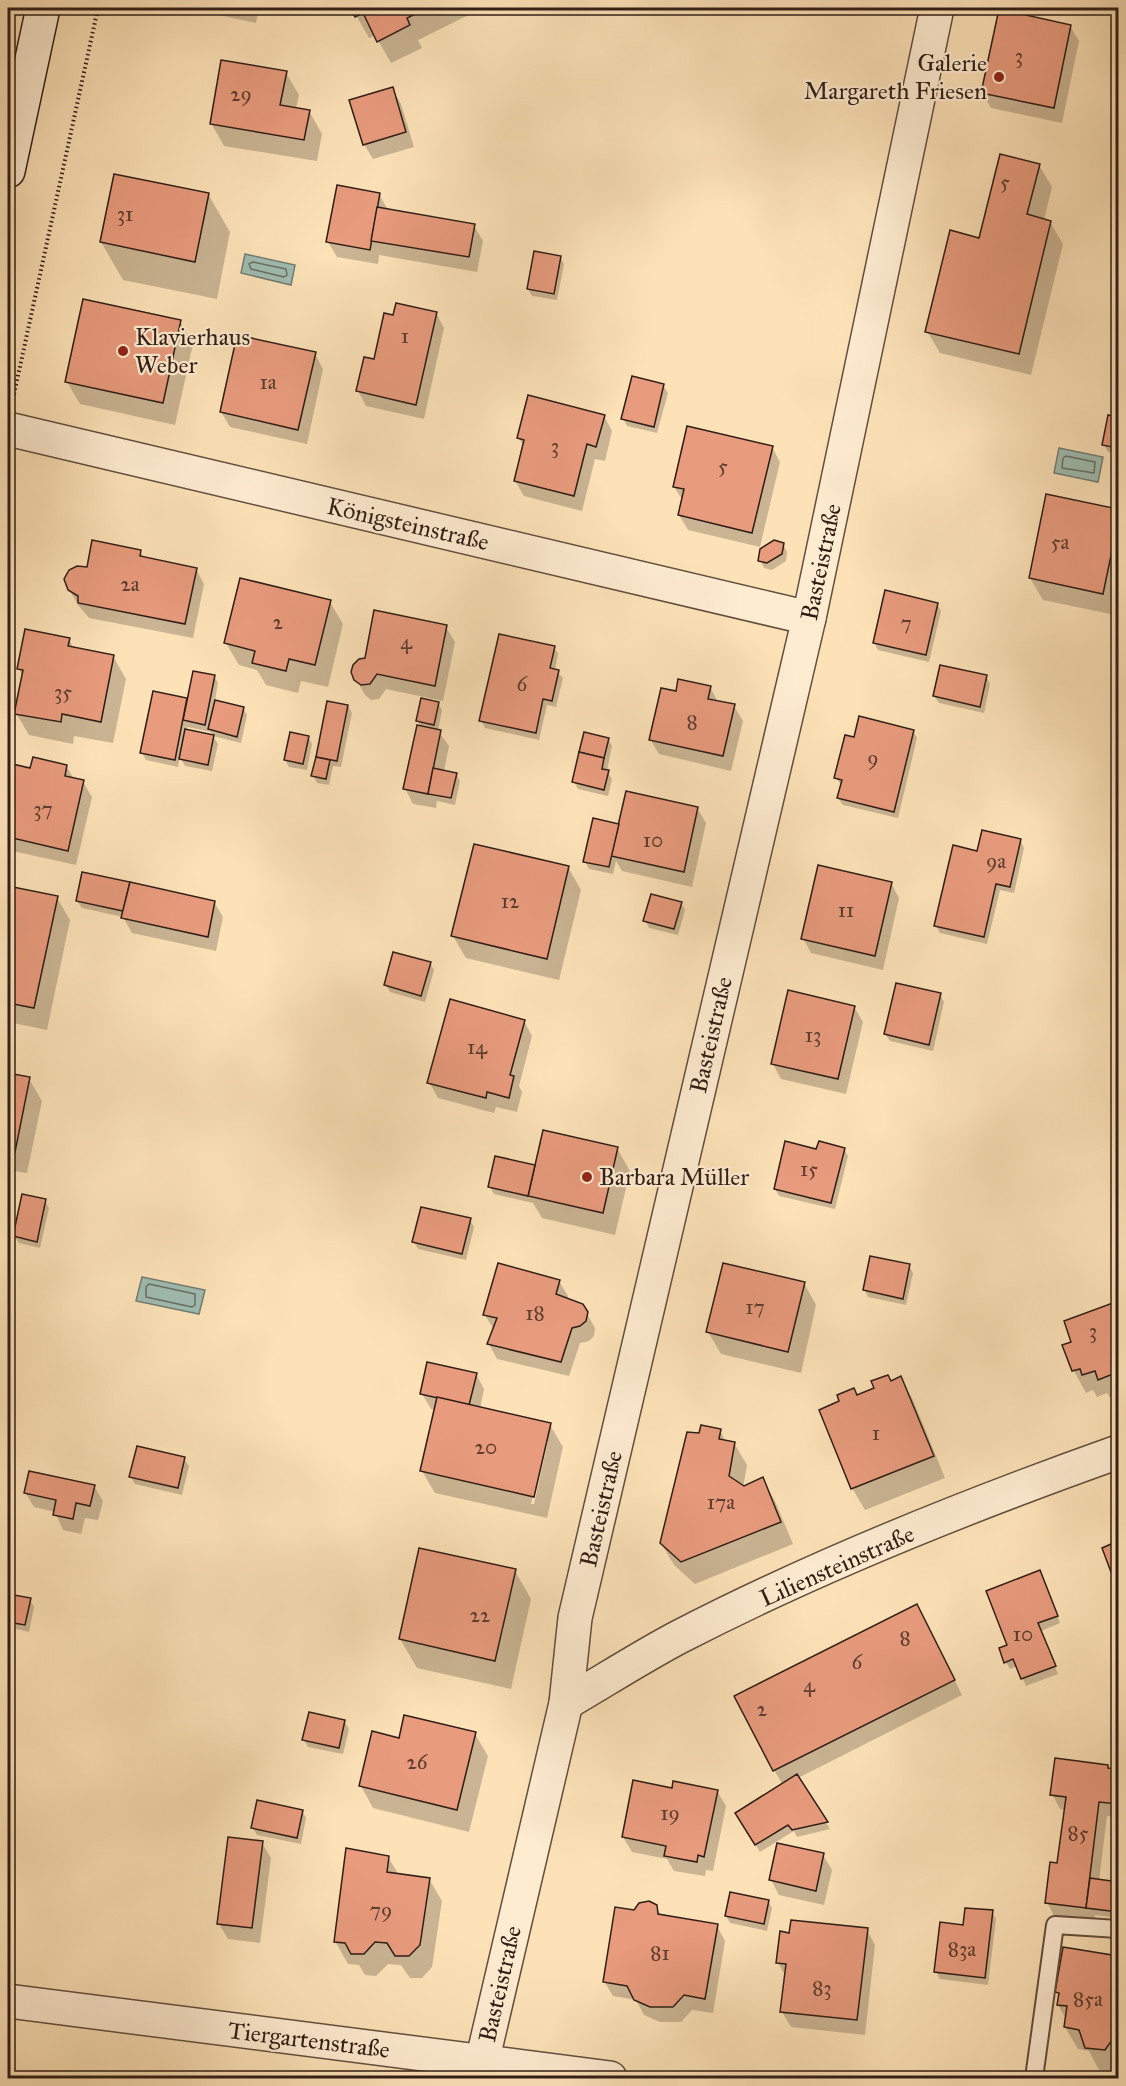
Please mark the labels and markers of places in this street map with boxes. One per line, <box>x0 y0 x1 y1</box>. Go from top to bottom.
place label: Galerie Margareth Friesen <box>804 48 987 106</box>
marker: Galerie Margareth Friesen <box>992 70 1006 84</box>
place label: Klavierhaus Weber <box>135 322 250 380</box>
marker: Klavierhaus Weber <box>116 344 130 358</box>
place label: Barbara Müller <box>599 1162 749 1192</box>
marker: Barbara Müller <box>580 1170 594 1184</box>

